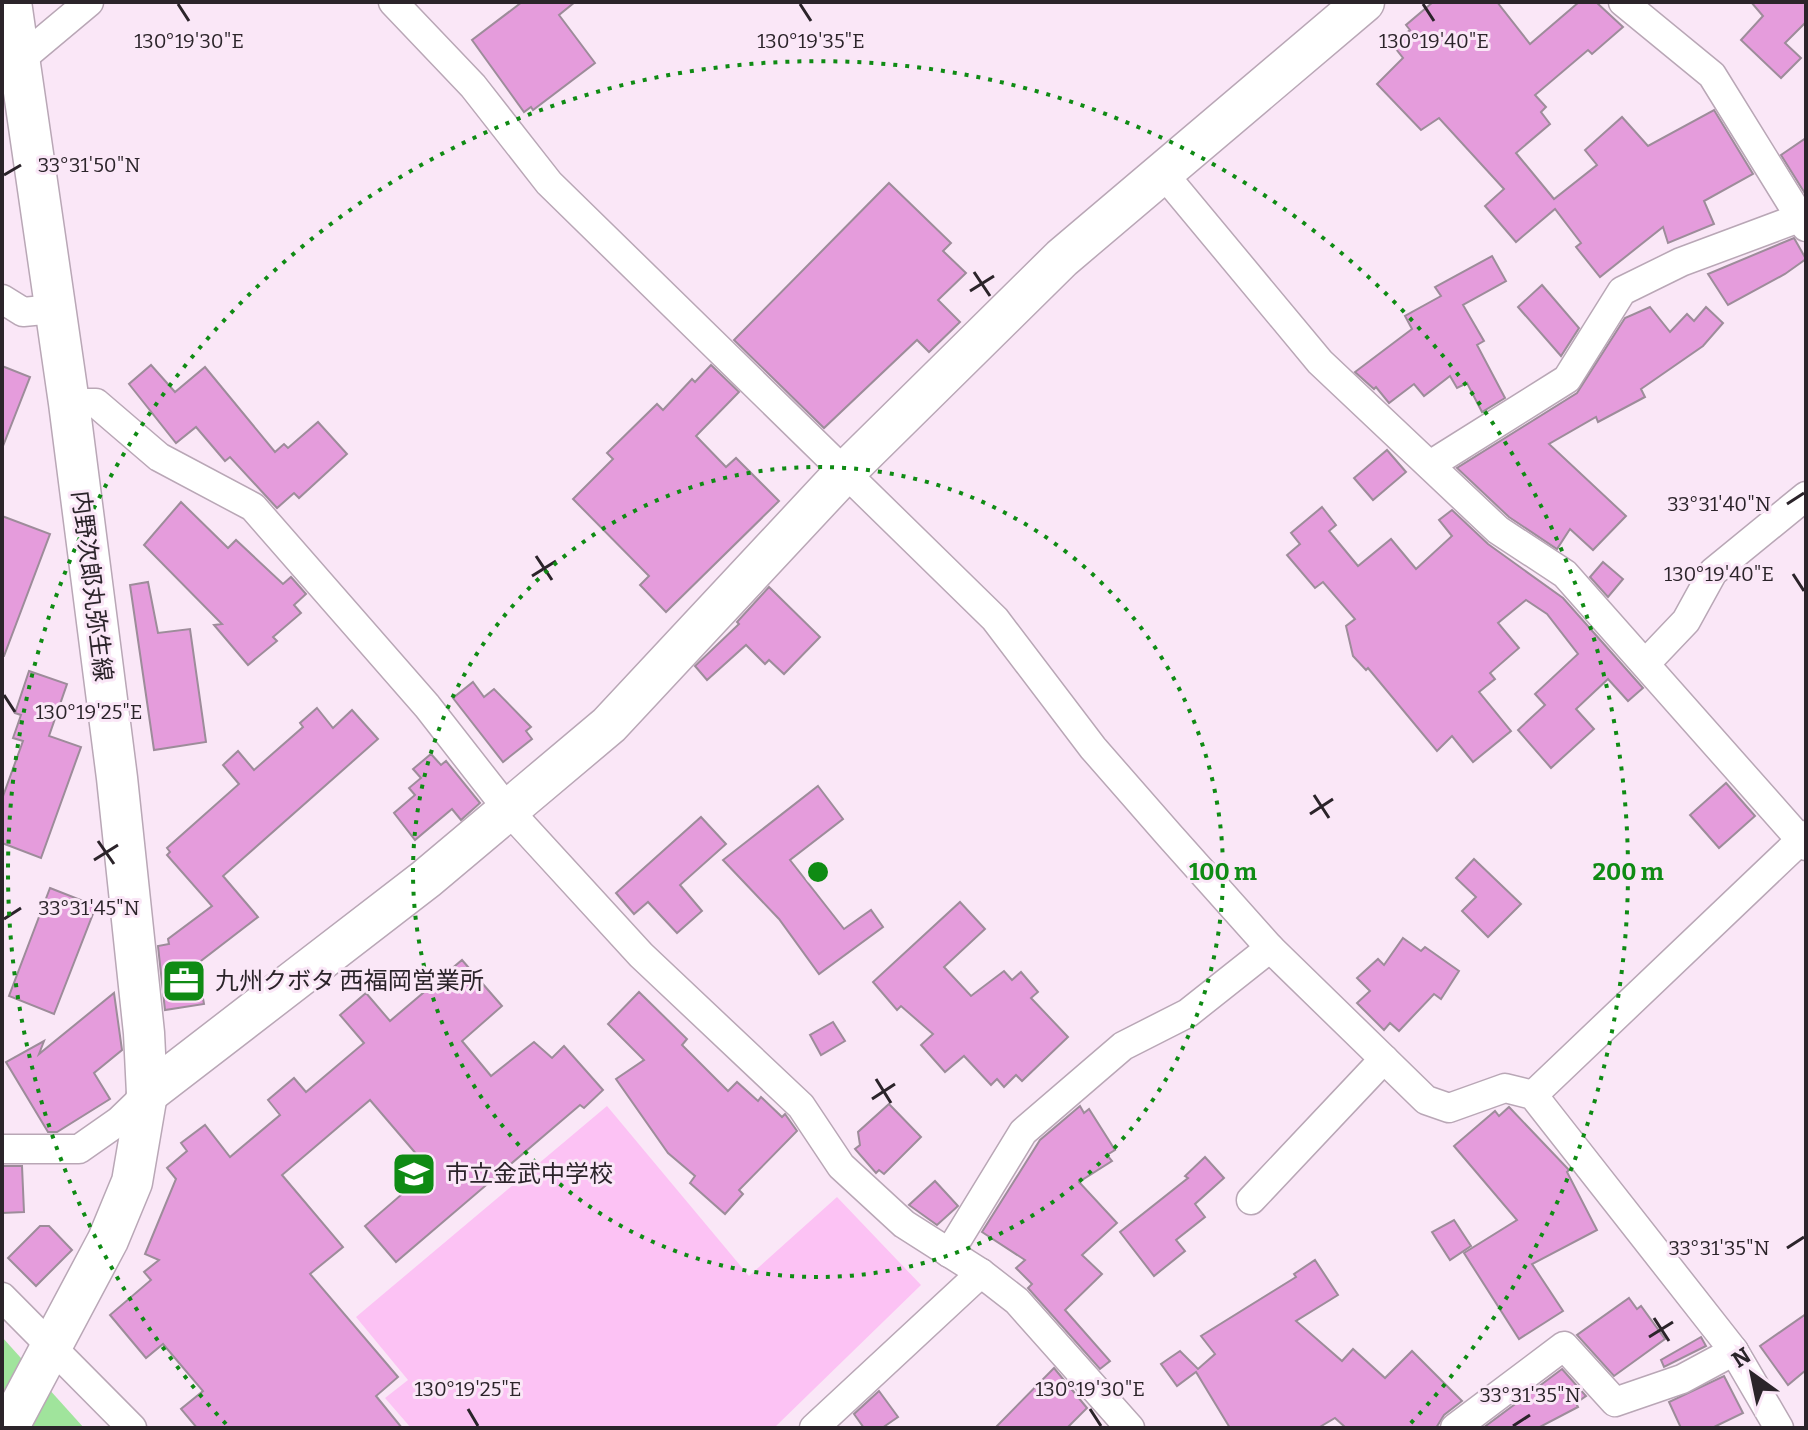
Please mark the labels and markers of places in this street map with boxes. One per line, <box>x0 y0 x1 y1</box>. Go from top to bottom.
centre of rings <box>804 858 832 886</box>
office icon: 九州クボタ 西福岡営業所 <box>160 957 208 1005</box>
place label: 九州クボタ 西福岡営業所 <box>215 967 484 995</box>
school or university icon: 市立金武中学校 <box>390 1150 438 1198</box>
place label: 市立金武中学校 <box>445 1160 613 1188</box>

